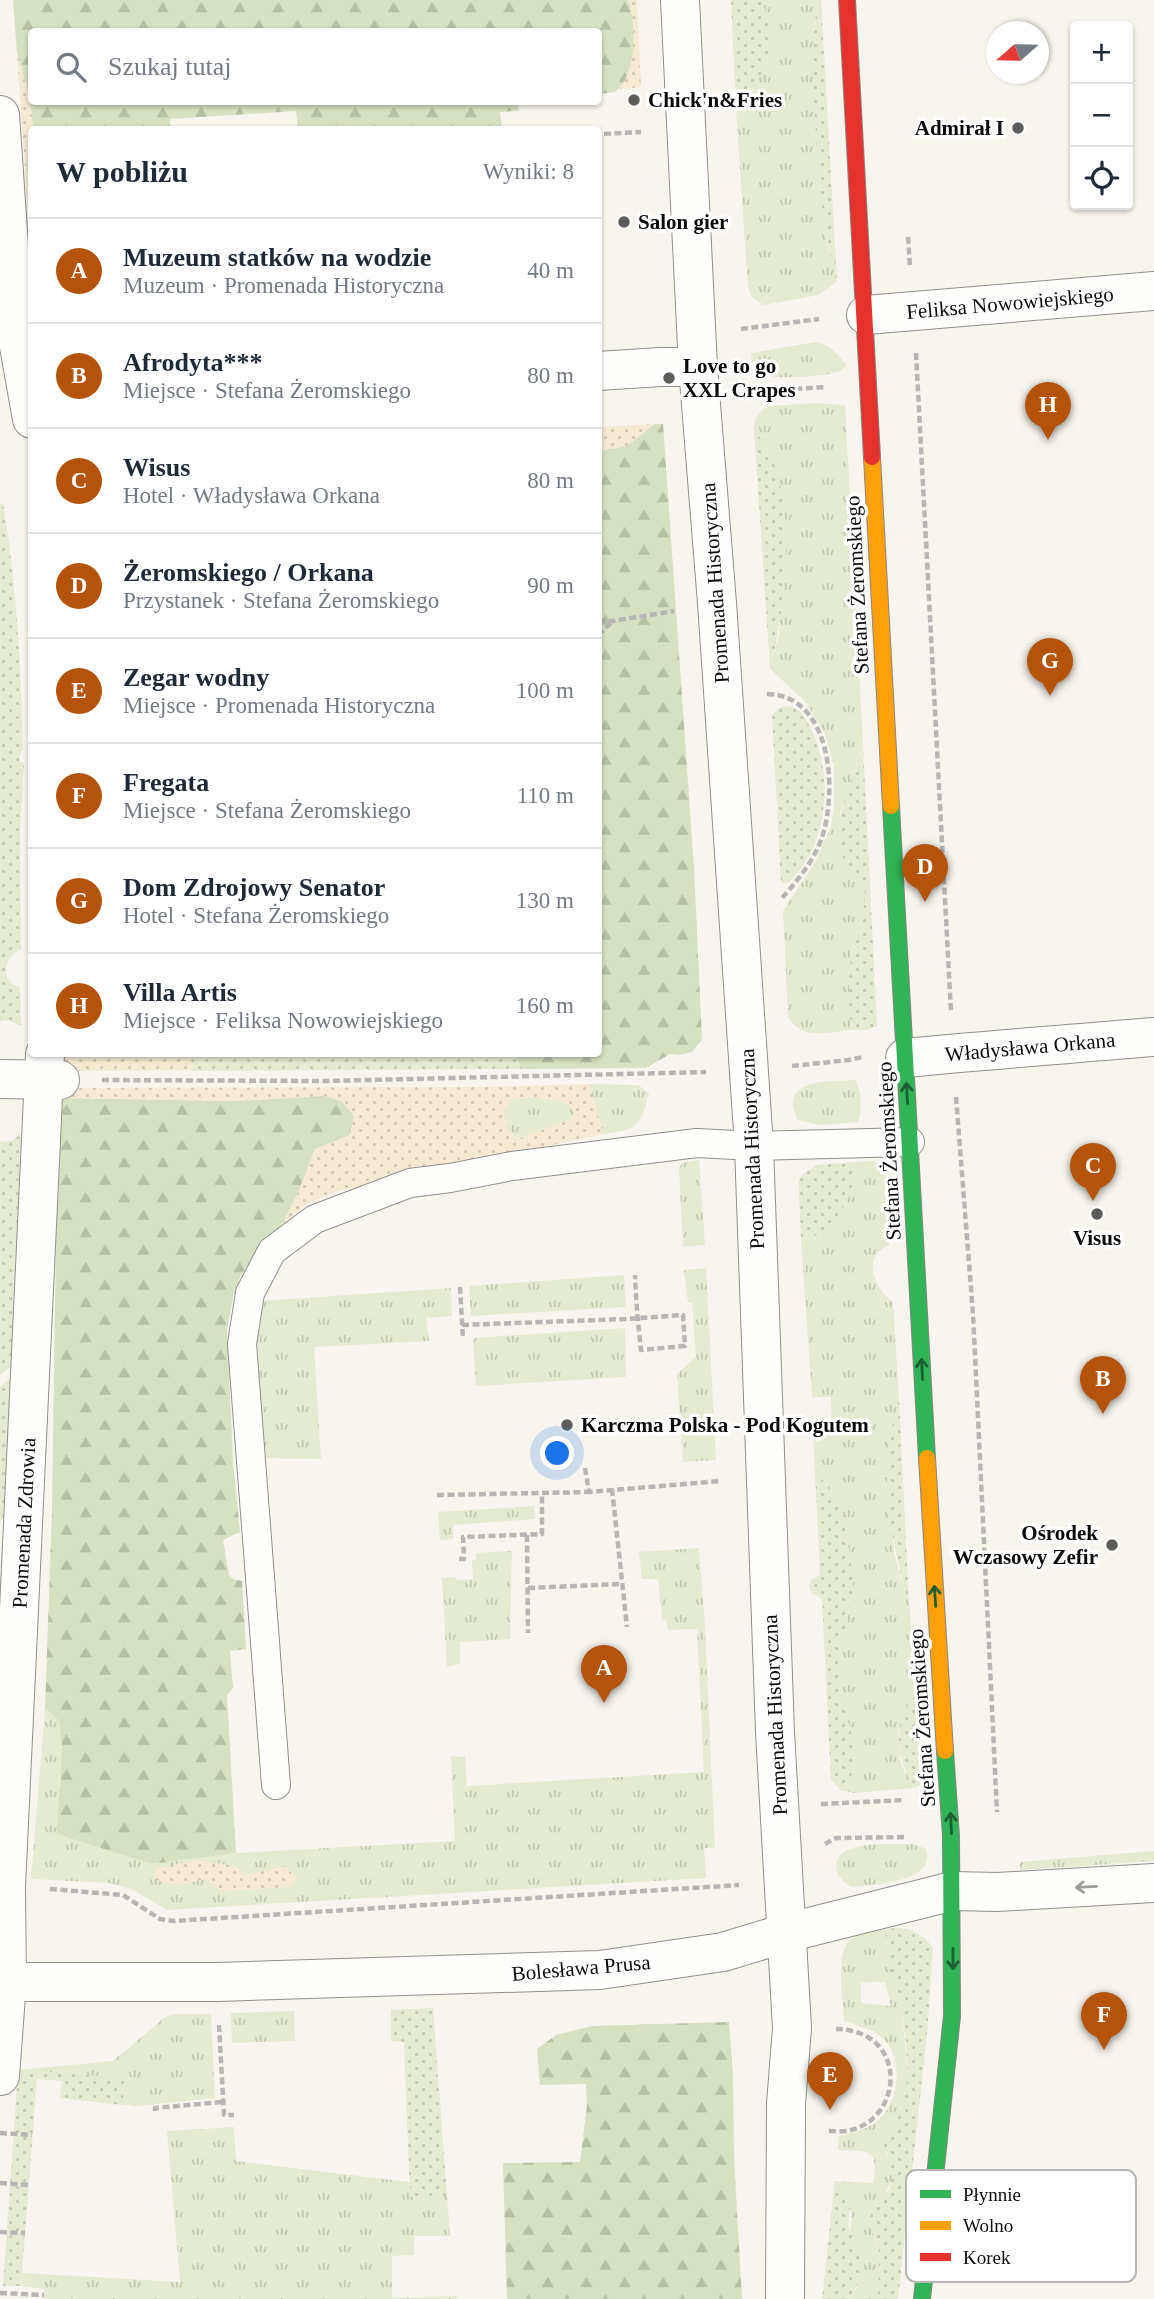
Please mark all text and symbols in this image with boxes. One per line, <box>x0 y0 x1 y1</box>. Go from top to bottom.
north arrow <box>986 21 1049 84</box>
map controls <box>1070 21 1133 210</box>
button: + <box>1070 21 1133 84</box>
search box <box>28 28 602 105</box>
icon: search <box>52 48 90 86</box>
text: Szukaj tutaj <box>108 52 231 81</box>
button: − <box>1070 84 1133 147</box>
place label: Chick'n&Fries <box>648 88 782 112</box>
marker: Chick'n&Fries <box>626 92 642 108</box>
place label: Admirał I <box>915 116 1004 140</box>
marker: Admirał I <box>1010 120 1026 136</box>
button: locate <box>1070 147 1133 210</box>
text: W pobliżu <box>56 155 188 188</box>
text: Wyniki: 8 <box>483 159 574 184</box>
place label: Salon gier <box>638 210 728 234</box>
marker: Salon gier <box>616 214 632 230</box>
text: Muzeum statków na wodzie <box>123 243 431 272</box>
text: A <box>71 258 87 283</box>
text: 40 m <box>527 258 574 283</box>
text: Muzeum · Promenada Historyczna <box>123 273 444 298</box>
street label: Feliksa Nowowiejskiego <box>905 282 1115 324</box>
text: Afrodyta*** <box>123 348 263 377</box>
place label: Love to go XXL Crapes <box>683 354 796 402</box>
text: B <box>71 363 87 388</box>
text: 80 m <box>527 363 574 388</box>
marker: Love to go XXL Crapes <box>661 370 677 386</box>
text: Miejsce · Stefana Żeromskiego <box>123 378 411 403</box>
pin: H <box>1025 382 1071 440</box>
text: Wisus <box>123 453 190 482</box>
text: C <box>71 468 87 493</box>
text: 80 m <box>527 468 574 493</box>
street label: Promenada Historyczna <box>696 481 734 684</box>
text: Hotel · Władysława Orkana <box>123 483 380 508</box>
street label: Stefana Żeromskiego <box>840 495 874 675</box>
text: Żeromskiego / Orkana <box>123 558 374 587</box>
text: D <box>71 573 87 598</box>
text: 90 m <box>527 573 574 598</box>
text: Przystanek · Stefana Żeromskiego <box>123 588 439 613</box>
pin: G <box>1027 638 1073 696</box>
text: Zegar wodny <box>123 663 269 692</box>
text: E <box>71 678 87 703</box>
text: 100 m <box>516 678 574 703</box>
text: Miejsce · Promenada Historyczna <box>123 693 435 718</box>
text: Fregata <box>123 768 209 797</box>
text: F <box>72 783 86 808</box>
text: 110 m <box>517 783 574 808</box>
text: Miejsce · Stefana Żeromskiego <box>123 798 411 823</box>
pin: D <box>902 844 948 902</box>
text: Dom Zdrojowy Senator <box>123 873 385 902</box>
text: G <box>70 888 88 913</box>
text: 130 m <box>516 888 574 913</box>
text: Hotel · Stefana Żeromskiego <box>123 903 389 928</box>
text: Villa Artis <box>123 978 237 1007</box>
text: H <box>70 993 88 1018</box>
text: 160 m <box>516 993 574 1018</box>
text: Miejsce · Feliksa Nowowiejskiego <box>123 1008 443 1033</box>
street label: Władysława Orkana <box>944 1028 1117 1066</box>
street label: Promenada Historyczna <box>735 1047 769 1250</box>
street label: Stefana Żeromskiego <box>872 1061 906 1241</box>
one-way arrow <box>901 1081 914 1104</box>
pin: C <box>1070 1143 1116 1201</box>
marker: Visus <box>1089 1206 1105 1222</box>
place label: Visus <box>1073 1226 1121 1250</box>
pin: B <box>1080 1356 1126 1414</box>
one-way arrow <box>915 1358 928 1381</box>
place label: Karczma Polska - Pod Kogutem <box>581 1413 869 1437</box>
marker: Karczma Polska - Pod Kogutem <box>559 1417 575 1433</box>
street label: Promenada Zdrowia <box>8 1436 40 1609</box>
your location <box>540 1436 574 1470</box>
place label: Ośrodek Wczasowy Zefir <box>953 1521 1098 1569</box>
marker: Ośrodek Wczasowy Zefir <box>1104 1537 1120 1553</box>
one-way arrow <box>928 1585 941 1608</box>
street label: Promenada Historyczna <box>758 1613 792 1816</box>
street label: Stefana Żeromskiego <box>904 1628 940 1808</box>
pin: A <box>581 1645 627 1703</box>
one-way arrow <box>944 1812 957 1835</box>
one-way arrow <box>1075 1880 1098 1893</box>
one-way arrow <box>946 1948 960 1971</box>
street label: Bolesława Prusa <box>511 1950 652 1986</box>
pin: F <box>1081 1992 1127 2050</box>
pin: E <box>807 2052 853 2110</box>
legend <box>906 2170 1136 2282</box>
text: Płynnie <box>963 2184 1021 2205</box>
text: Wolno <box>963 2215 1013 2236</box>
text: Korek <box>963 2247 1011 2268</box>

